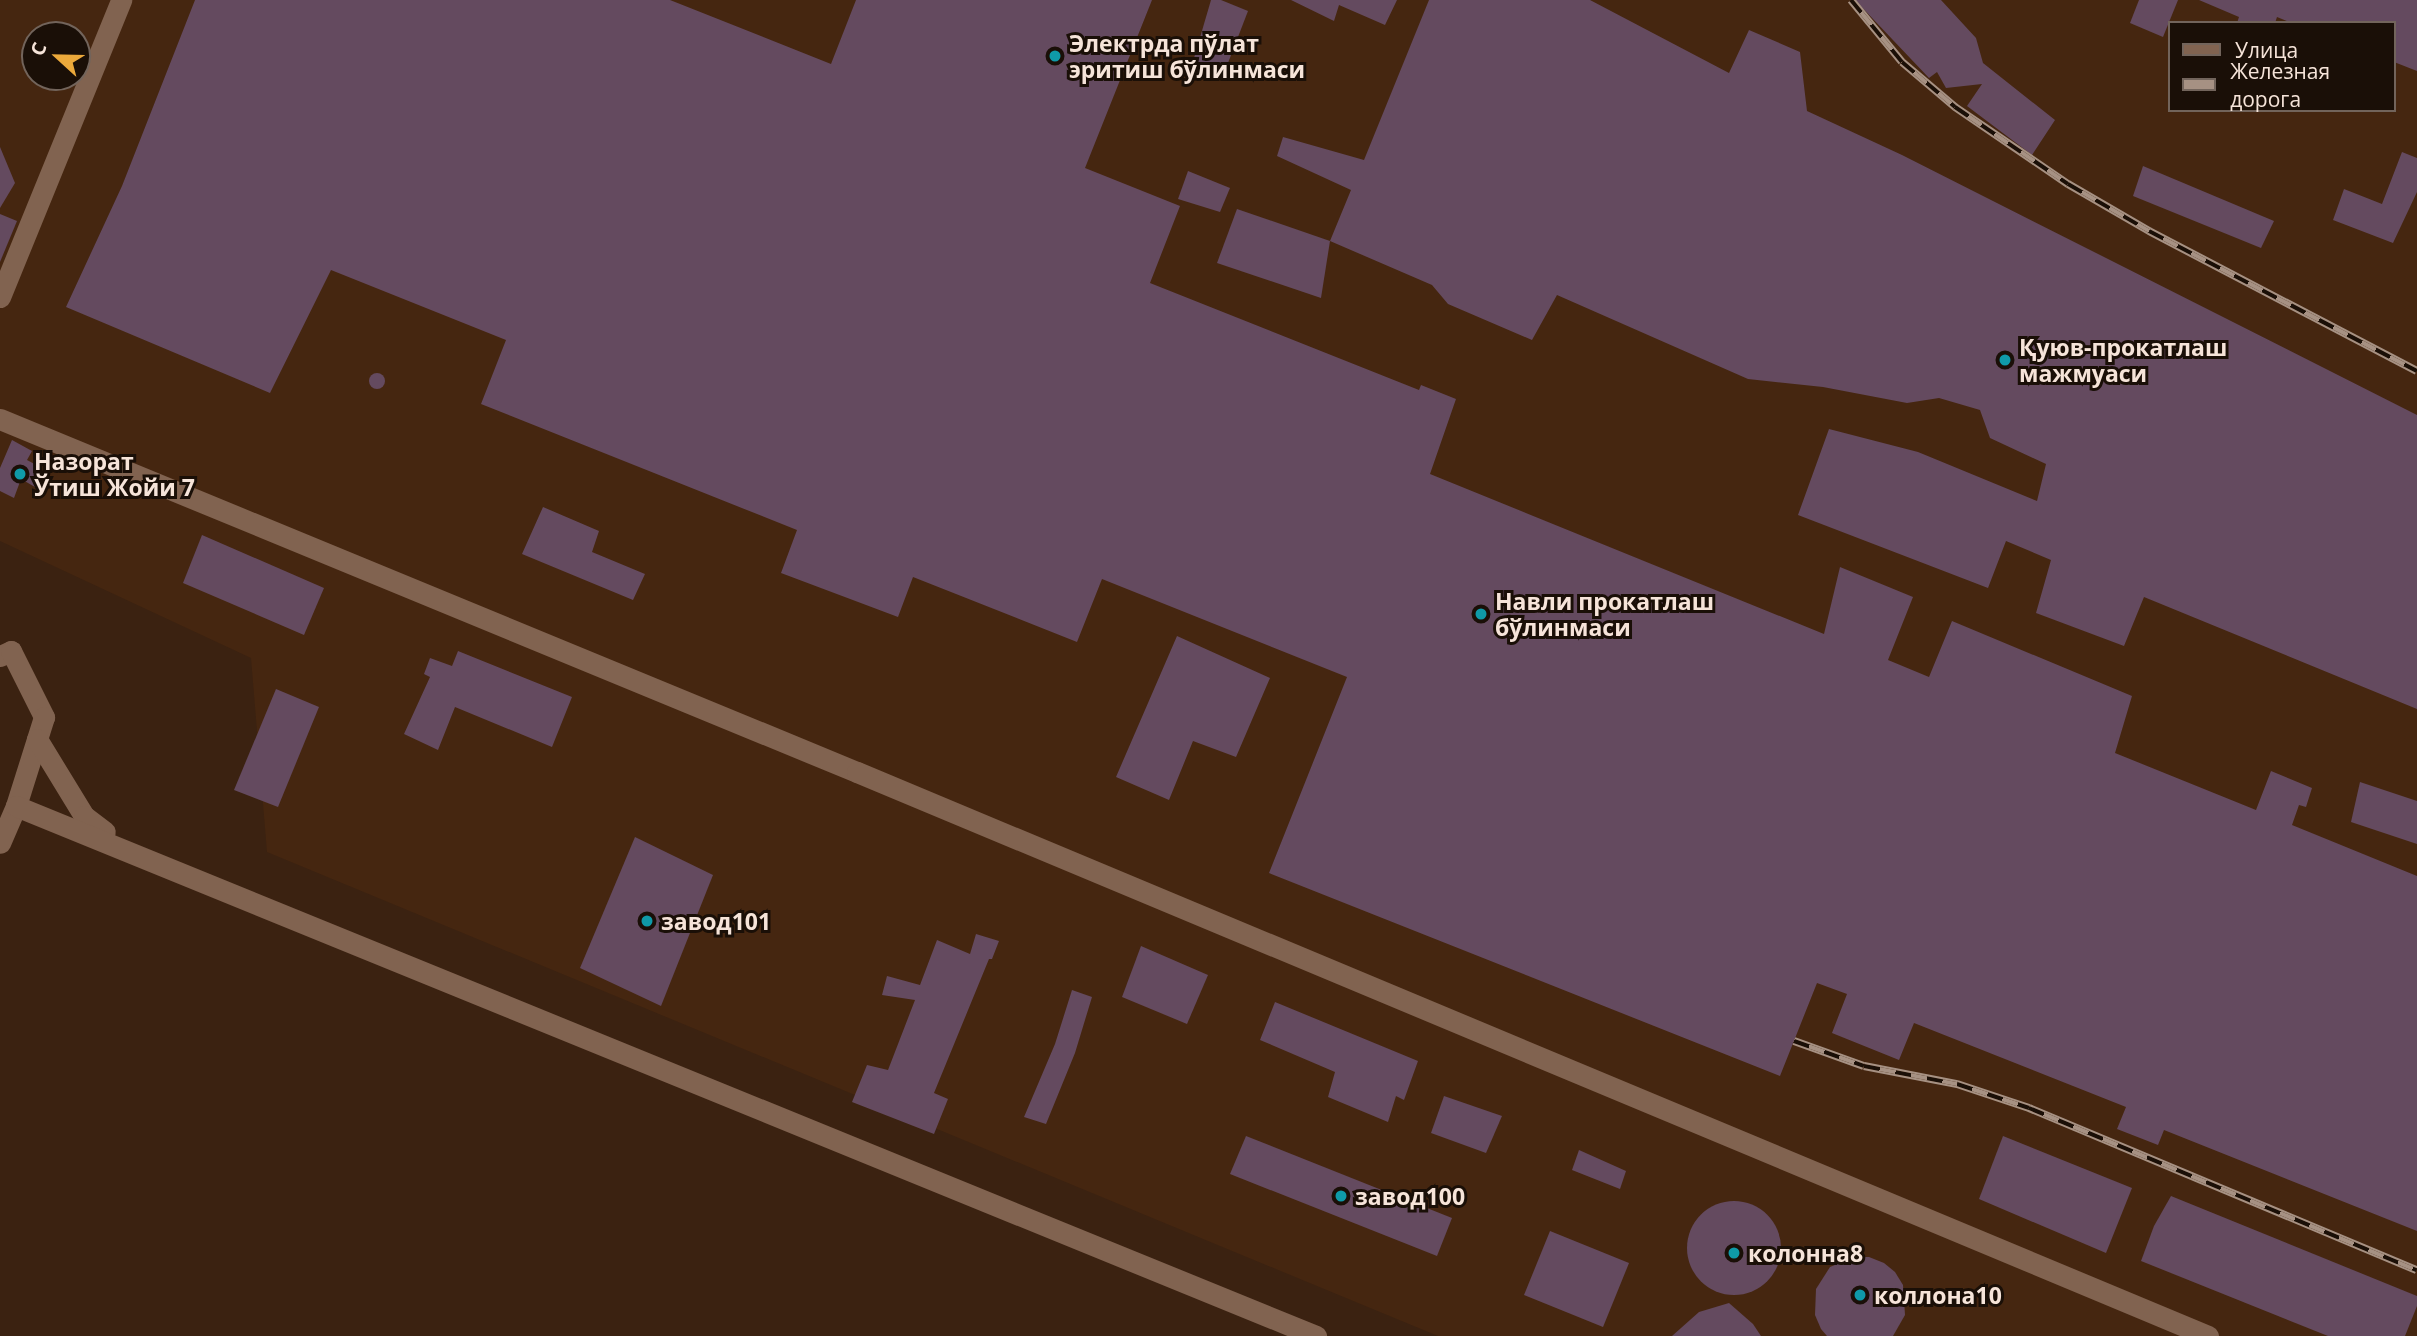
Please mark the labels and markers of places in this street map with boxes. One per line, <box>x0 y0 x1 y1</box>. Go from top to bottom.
place label: Электрда пўлат эритиш бўлинмаси <box>1069 29 1305 83</box>
marker: Электрда пўлат эритиш бўлинмаси <box>1047 48 1063 64</box>
place label: Қуюв-прокатлаш мажмуаси <box>2019 333 2227 387</box>
marker: Қуюв-прокатлаш мажмуаси <box>1997 352 2013 368</box>
place label: Назорат Ўтиш Жойи 7 <box>34 447 195 501</box>
marker: Назорат Ўтиш Жойи 7 <box>12 466 28 482</box>
place label: Навли прокатлаш бўлинмаси <box>1495 587 1714 641</box>
marker: Навли прокатлаш бўлинмаси <box>1473 606 1489 622</box>
place label: завод101 <box>661 907 771 935</box>
marker: завод101 <box>639 913 655 929</box>
place label: завод100 <box>1355 1182 1465 1210</box>
marker: завод100 <box>1333 1188 1349 1204</box>
place label: колонна8 <box>1748 1239 1863 1267</box>
marker: колонна8 <box>1726 1245 1742 1261</box>
place label: коллона10 <box>1874 1281 2002 1309</box>
marker: коллона10 <box>1852 1287 1868 1303</box>

